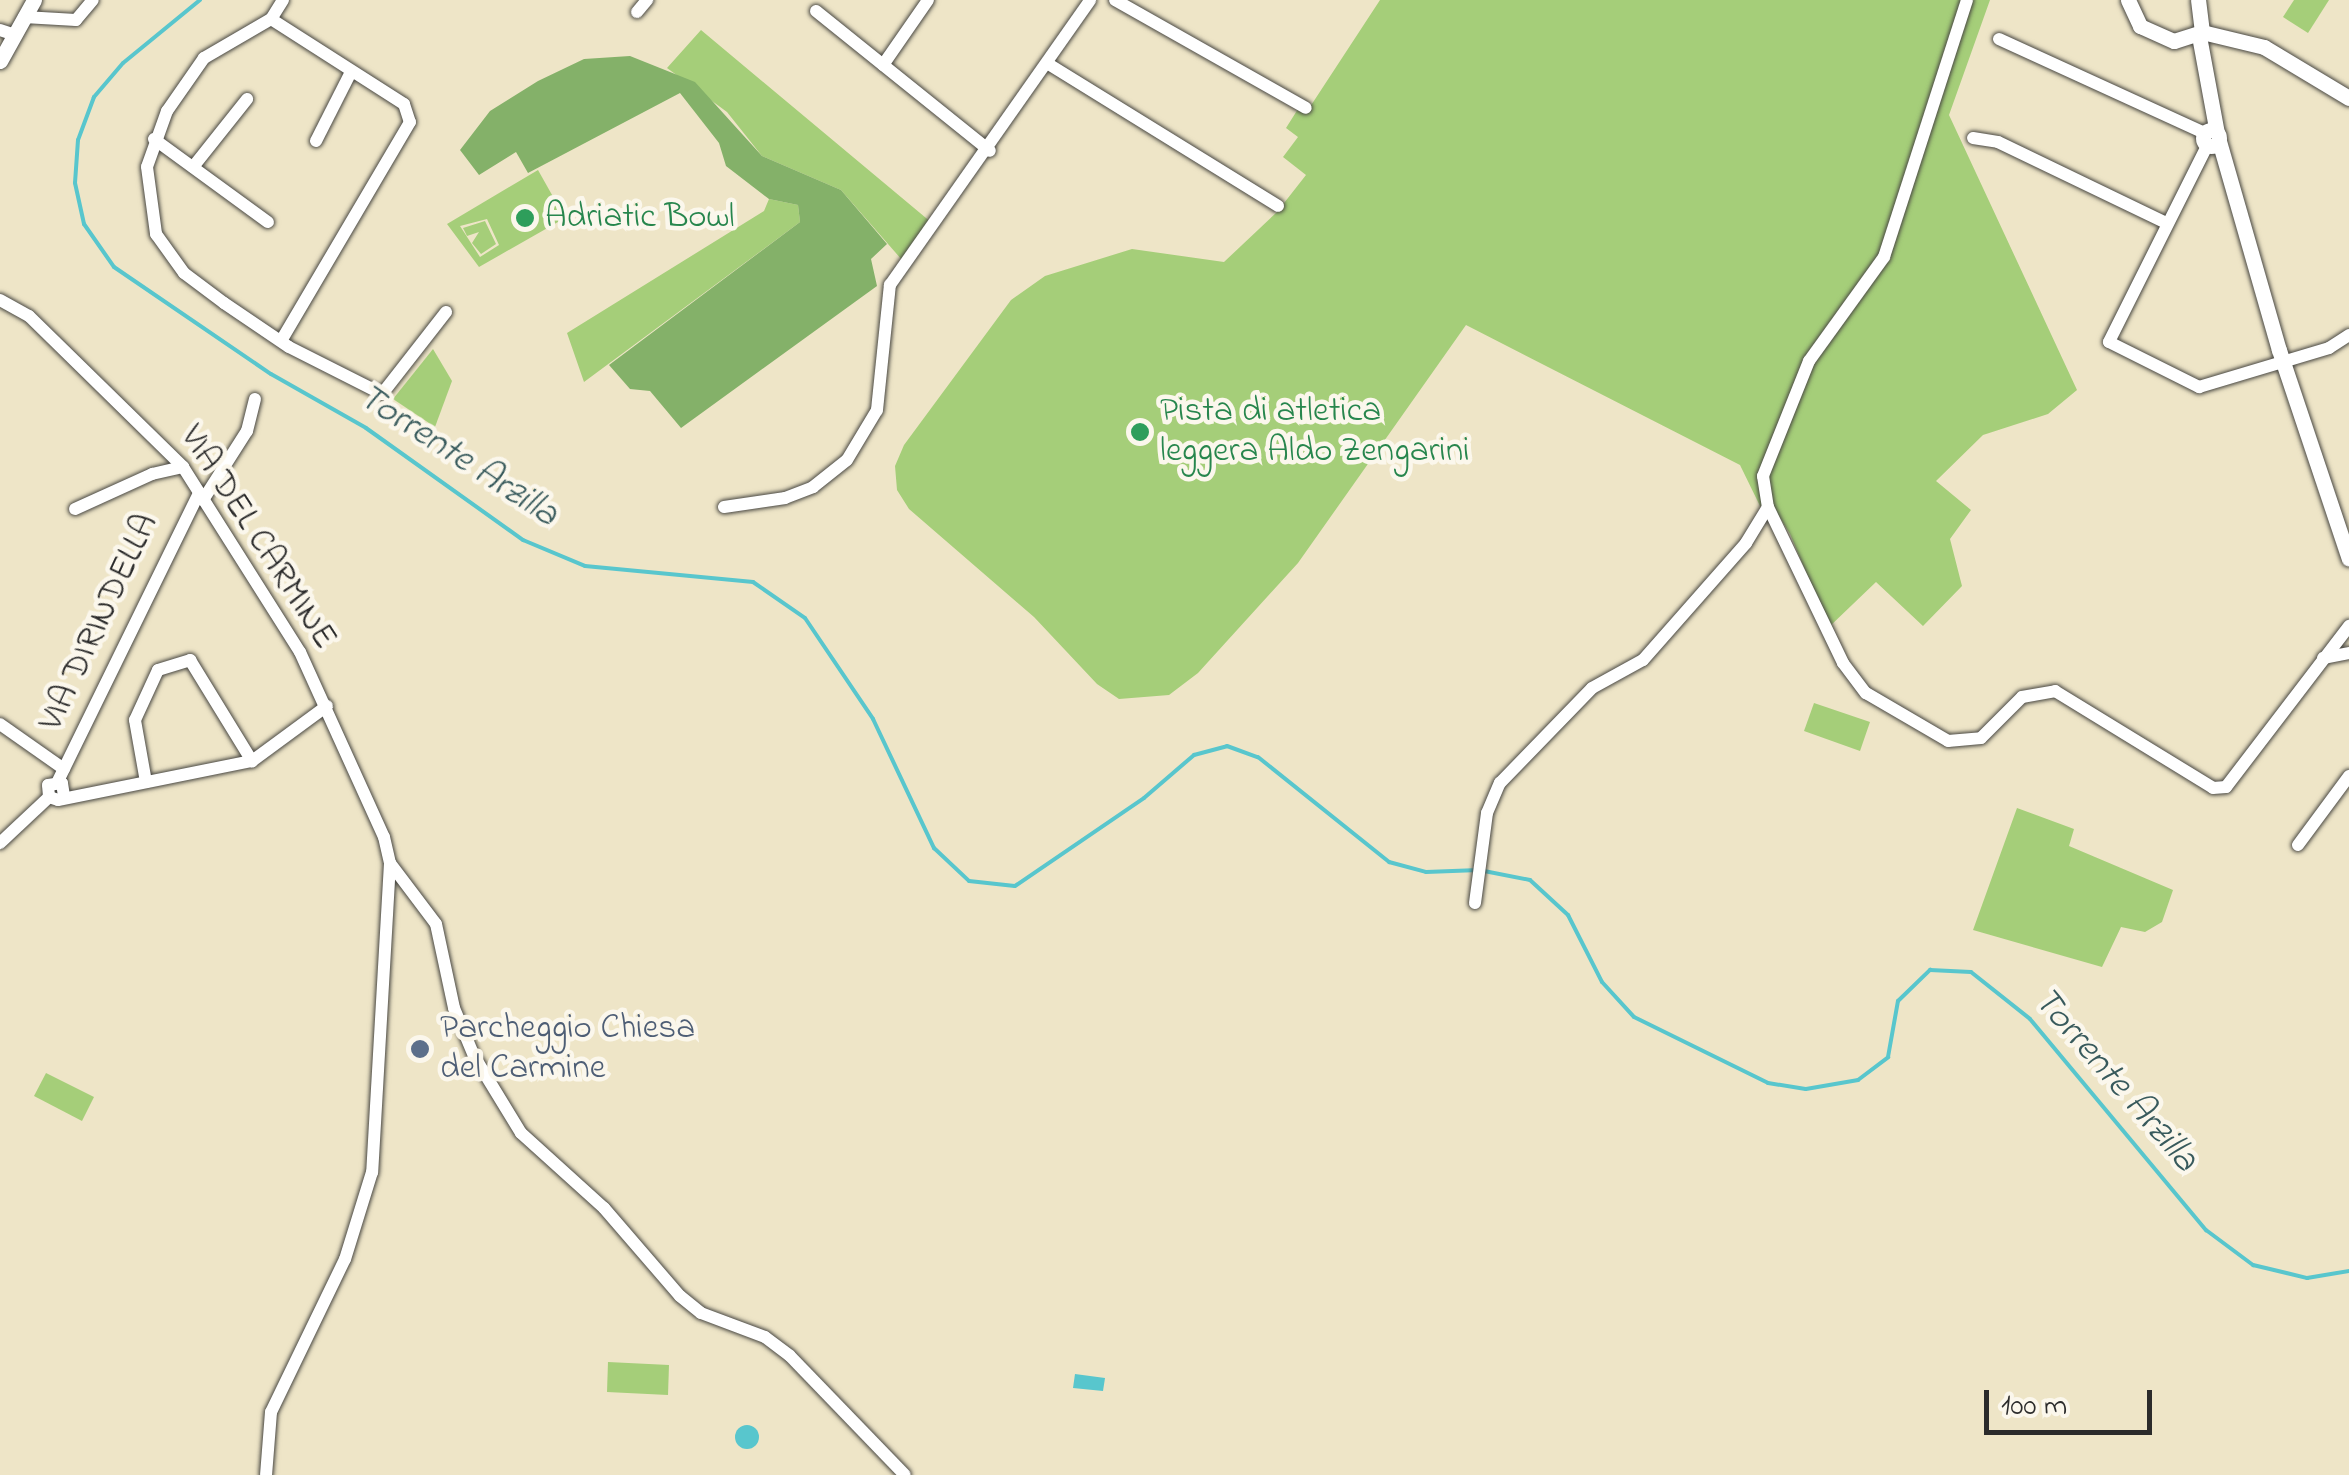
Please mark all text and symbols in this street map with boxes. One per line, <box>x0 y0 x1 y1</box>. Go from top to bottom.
place label: Adriatic Bowl <box>545 197 735 239</box>
marker: Adriatic Bowl <box>514 207 536 229</box>
water label: Torrente Arzilla <box>348 375 566 539</box>
place label: Pista di atletica leggera Aldo Zengarini <box>1160 391 1469 473</box>
street label: VIA DEL CARMINE <box>169 418 345 658</box>
marker: Pista di atletica leggera Aldo Zengarini <box>1129 421 1151 443</box>
street label: VIA DIRINDELLA <box>31 508 169 738</box>
water label: Torrente Arzilla <box>2021 979 2207 1183</box>
place label: Parcheggio Chiesa del Carmine <box>440 1008 695 1090</box>
marker: Parcheggio Chiesa del Carmine <box>409 1038 431 1060</box>
scale bar <box>1989 1370 2156 1432</box>
text: 100 m <box>2001 1385 2067 1429</box>

